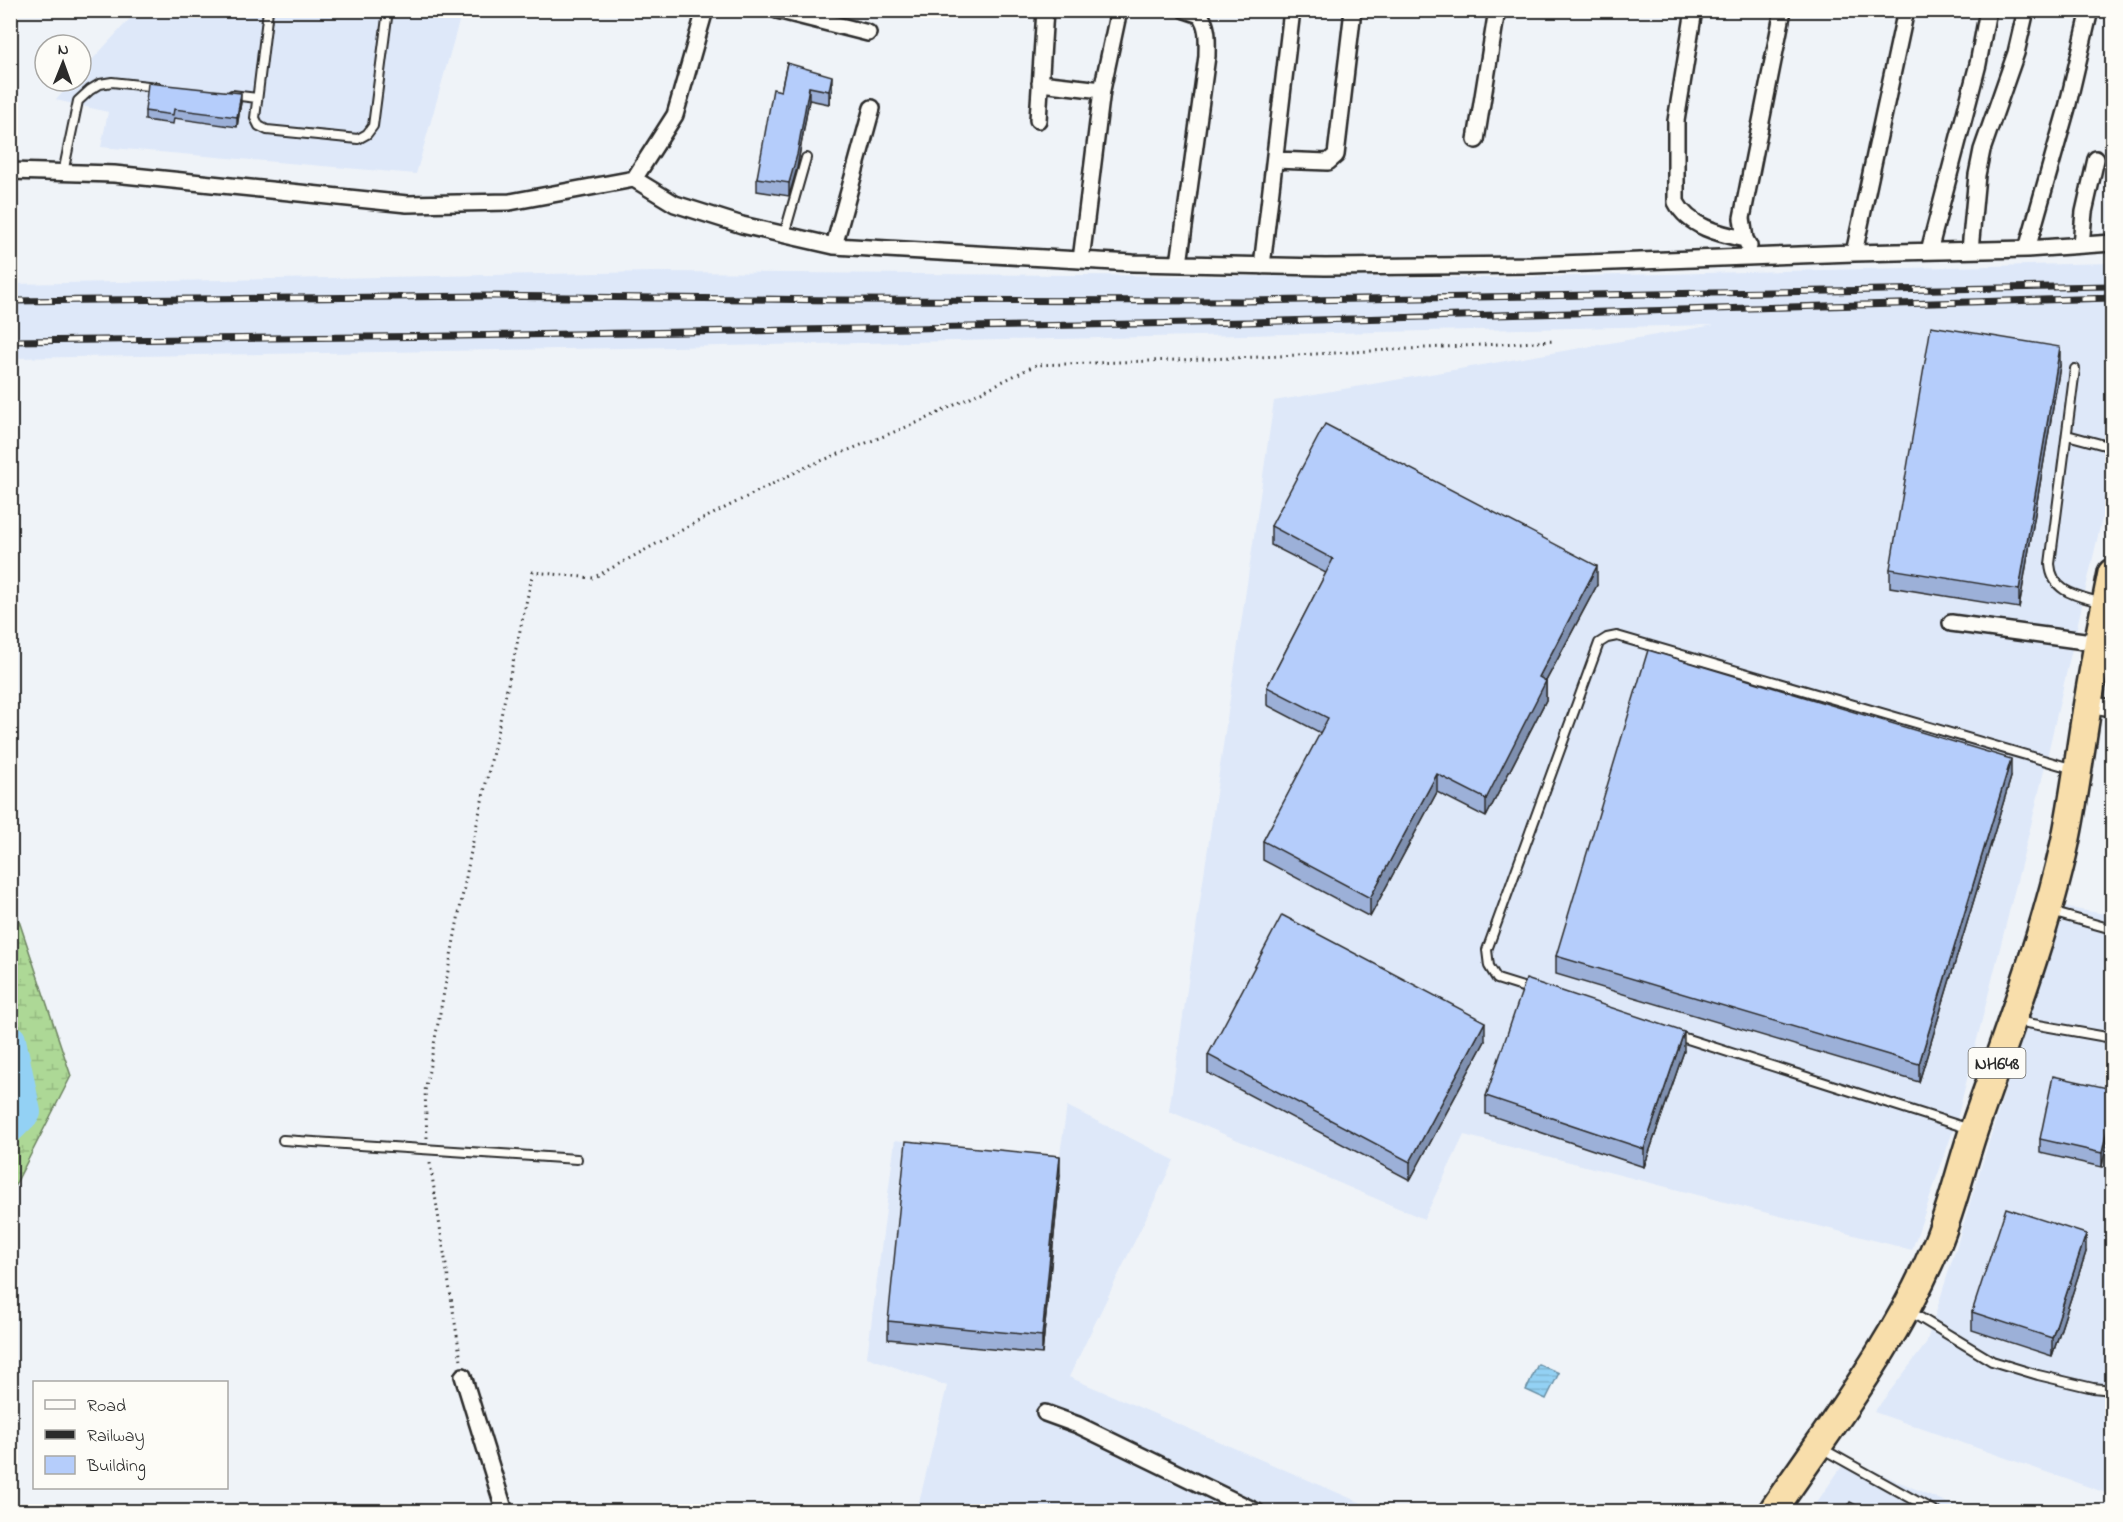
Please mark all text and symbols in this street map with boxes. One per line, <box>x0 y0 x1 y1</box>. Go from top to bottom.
north arrow <box>33 33 93 93</box>
text: N <box>58 38 69 62</box>
road number: NH648 <box>1968 1048 2026 1078</box>
legend <box>33 1381 228 1489</box>
text: Road <box>87 1394 126 1420</box>
text: Railway <box>87 1424 144 1450</box>
text: Building <box>86 1454 146 1481</box>

